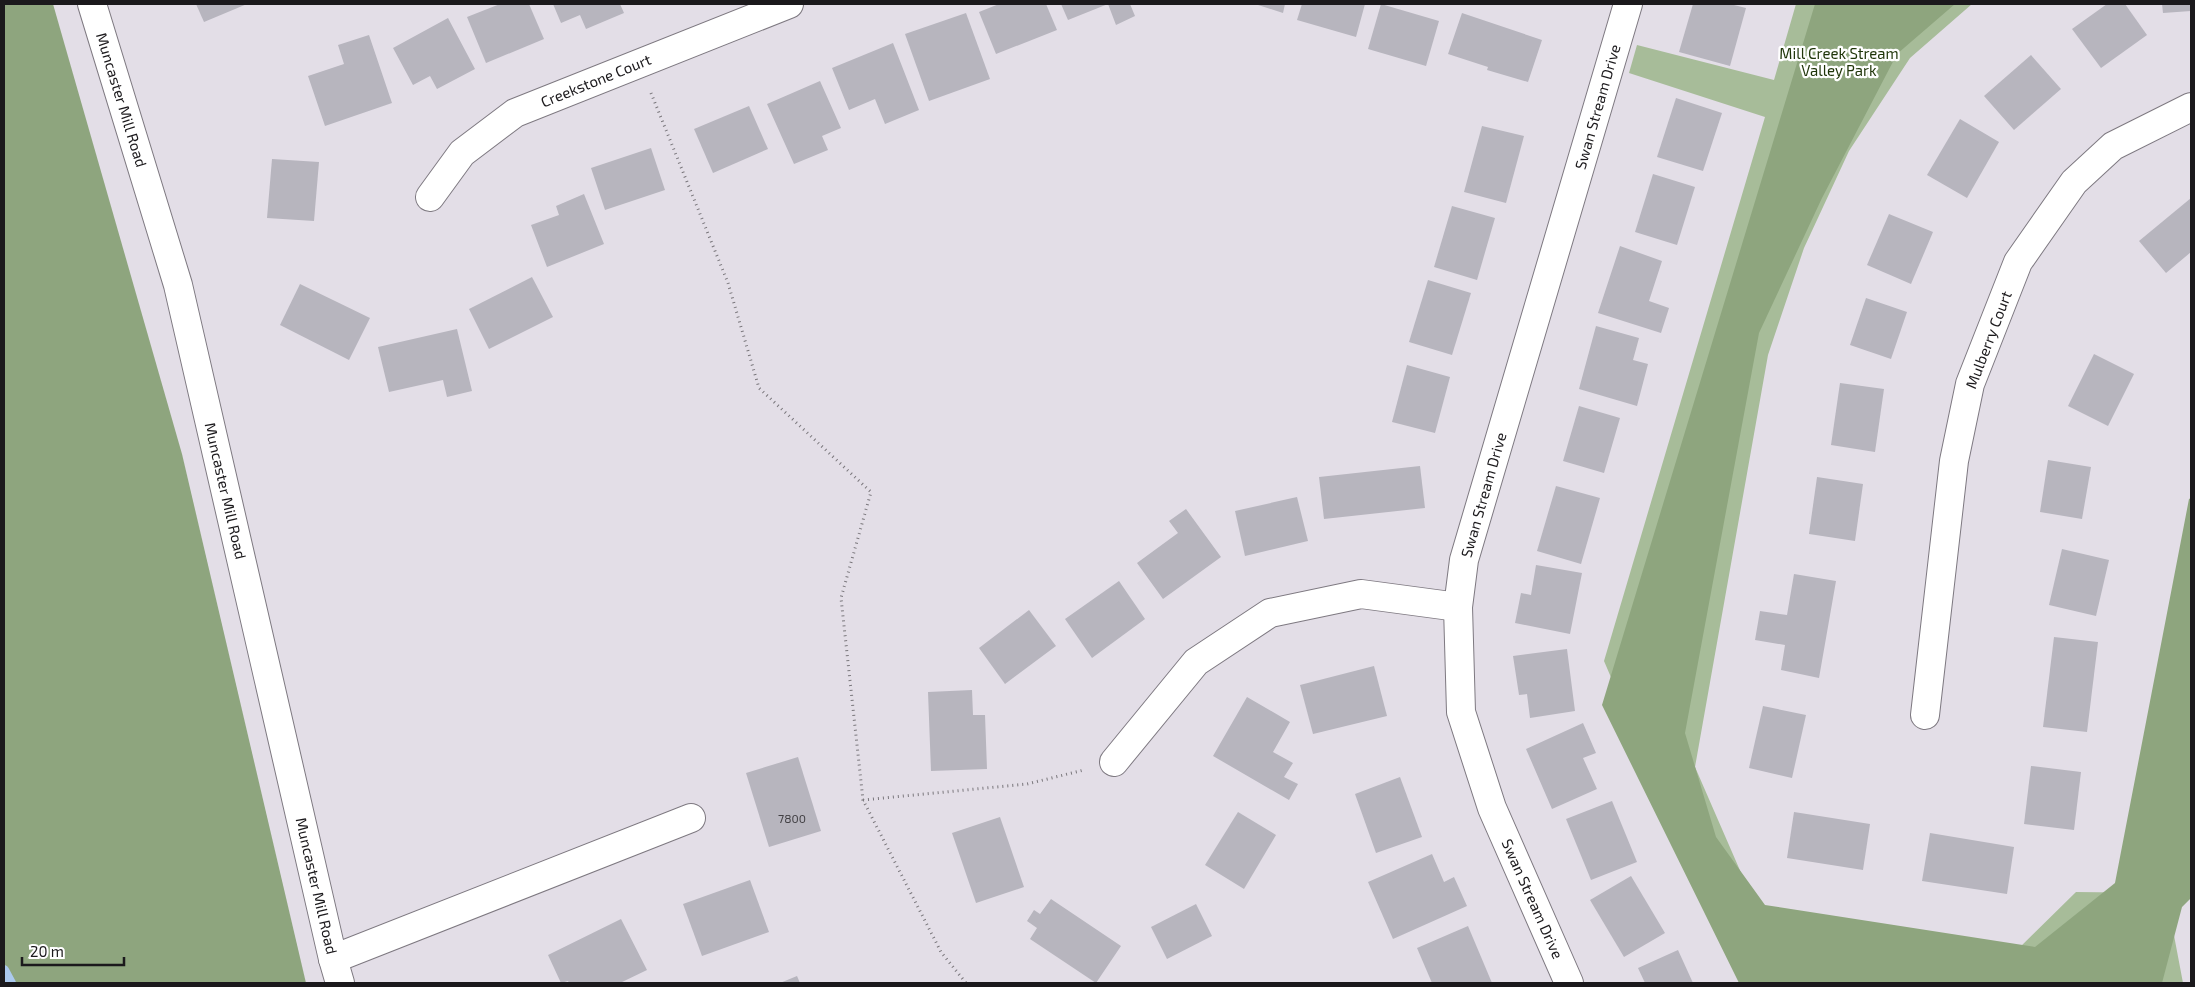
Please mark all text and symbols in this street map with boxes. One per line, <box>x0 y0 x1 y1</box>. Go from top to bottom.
street label: Muncaster Mill Road <box>93 30 151 169</box>
street label: Swan Stream Drive <box>1571 42 1623 171</box>
park label: Mill Creek Stream Valley Park <box>1779 44 1899 79</box>
street label: Creekstone Court <box>538 50 654 110</box>
street label: Mulberry Court <box>1961 288 2015 391</box>
street label: Muncaster Mill Road <box>201 421 250 561</box>
street label: Swan Stream Drive <box>1457 430 1509 559</box>
house number: 7800 <box>778 811 806 825</box>
street label: Muncaster Mill Road <box>292 816 341 956</box>
street label: Swan Stream Drive <box>1498 836 1567 961</box>
scale bar <box>22 934 125 966</box>
text: 20 m <box>30 942 64 960</box>

